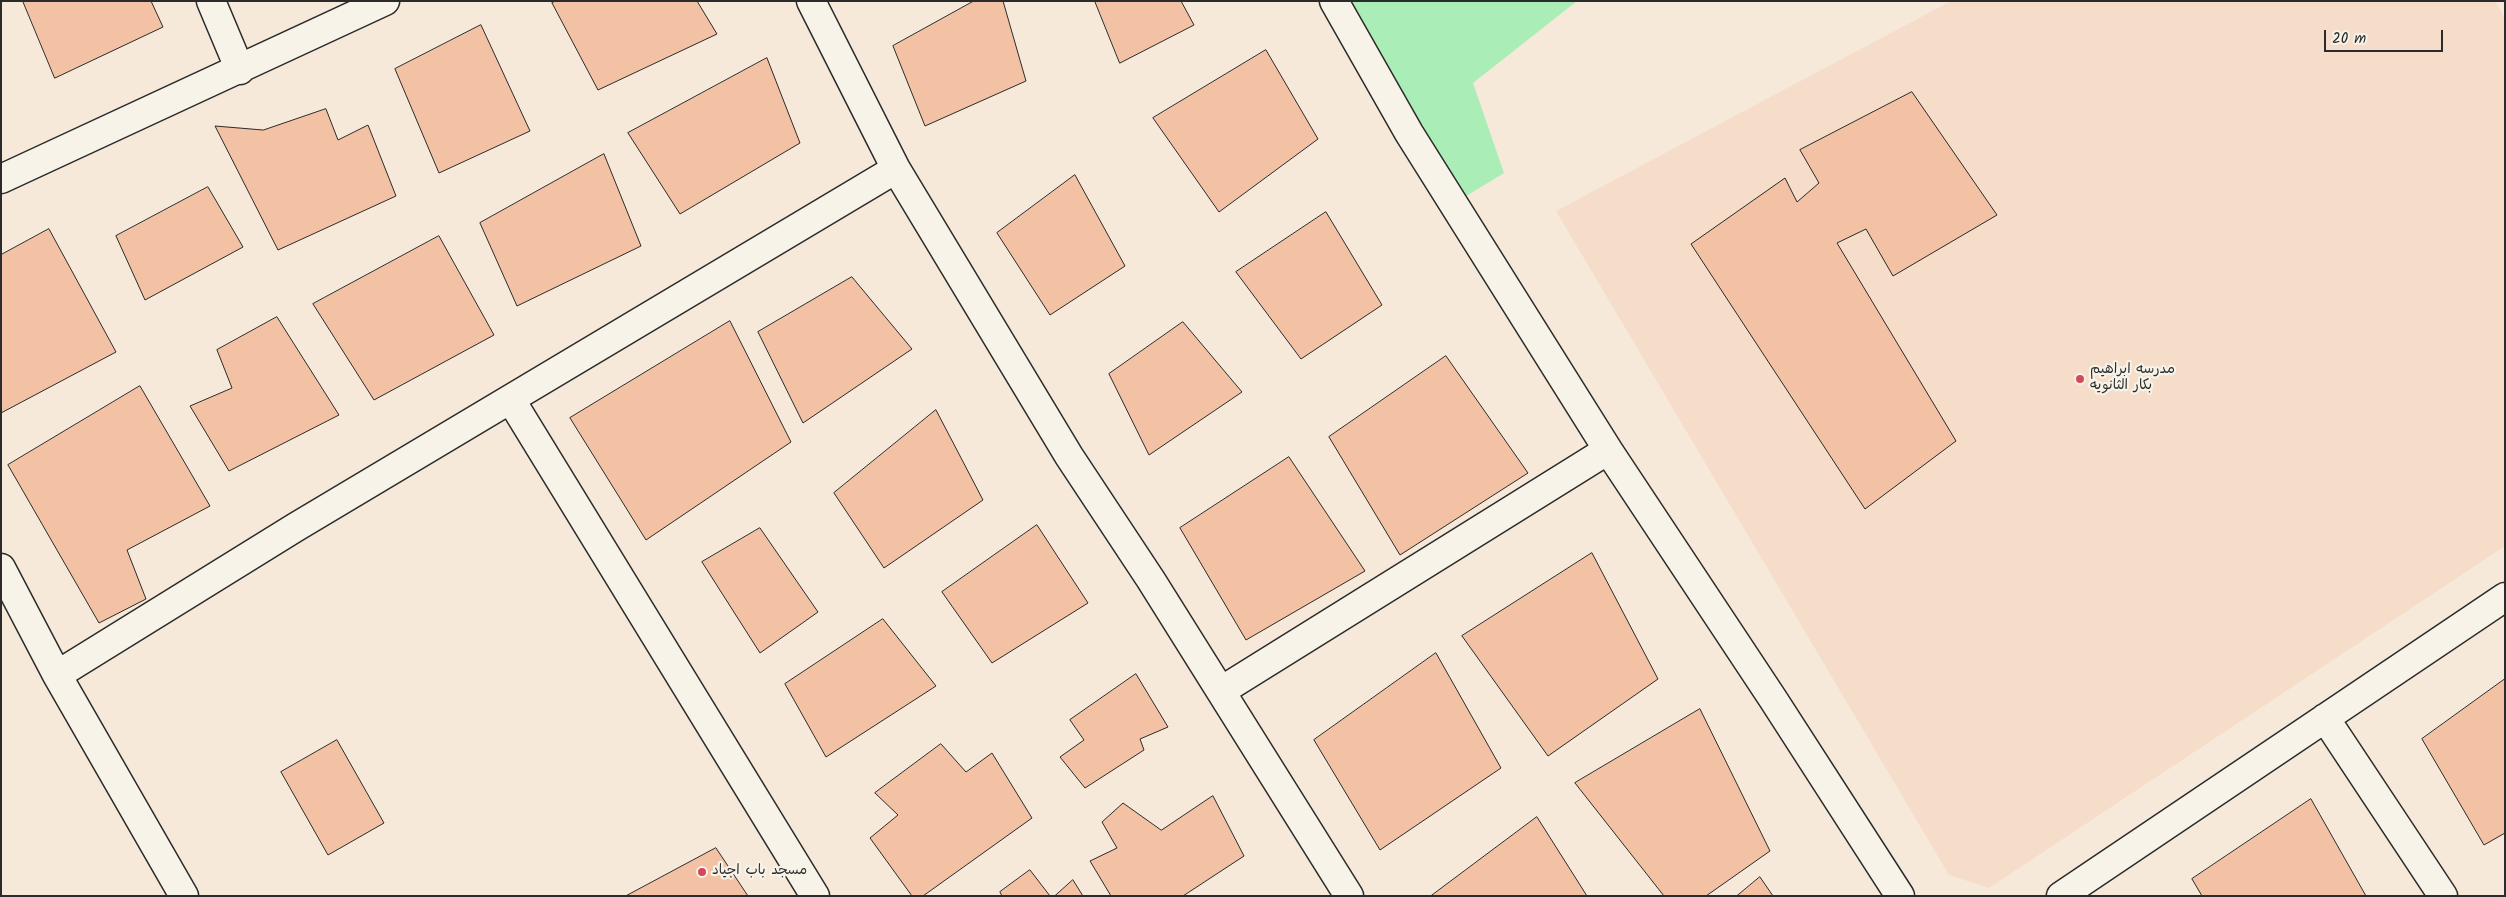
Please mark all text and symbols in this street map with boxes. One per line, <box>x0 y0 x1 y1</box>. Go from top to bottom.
scale bar <box>2326 20 2445 52</box>
text: 20 m <box>2332 27 2366 51</box>
place label: مدرسه ابراهيم بكار الثانويه <box>2090 363 2175 396</box>
marker: مدرسه ابراهيم بكار الثانويه <box>2074 373 2086 385</box>
place label: مسجد باب اجياد <box>712 864 807 880</box>
marker: مسجد باب اجياد <box>696 866 708 878</box>

